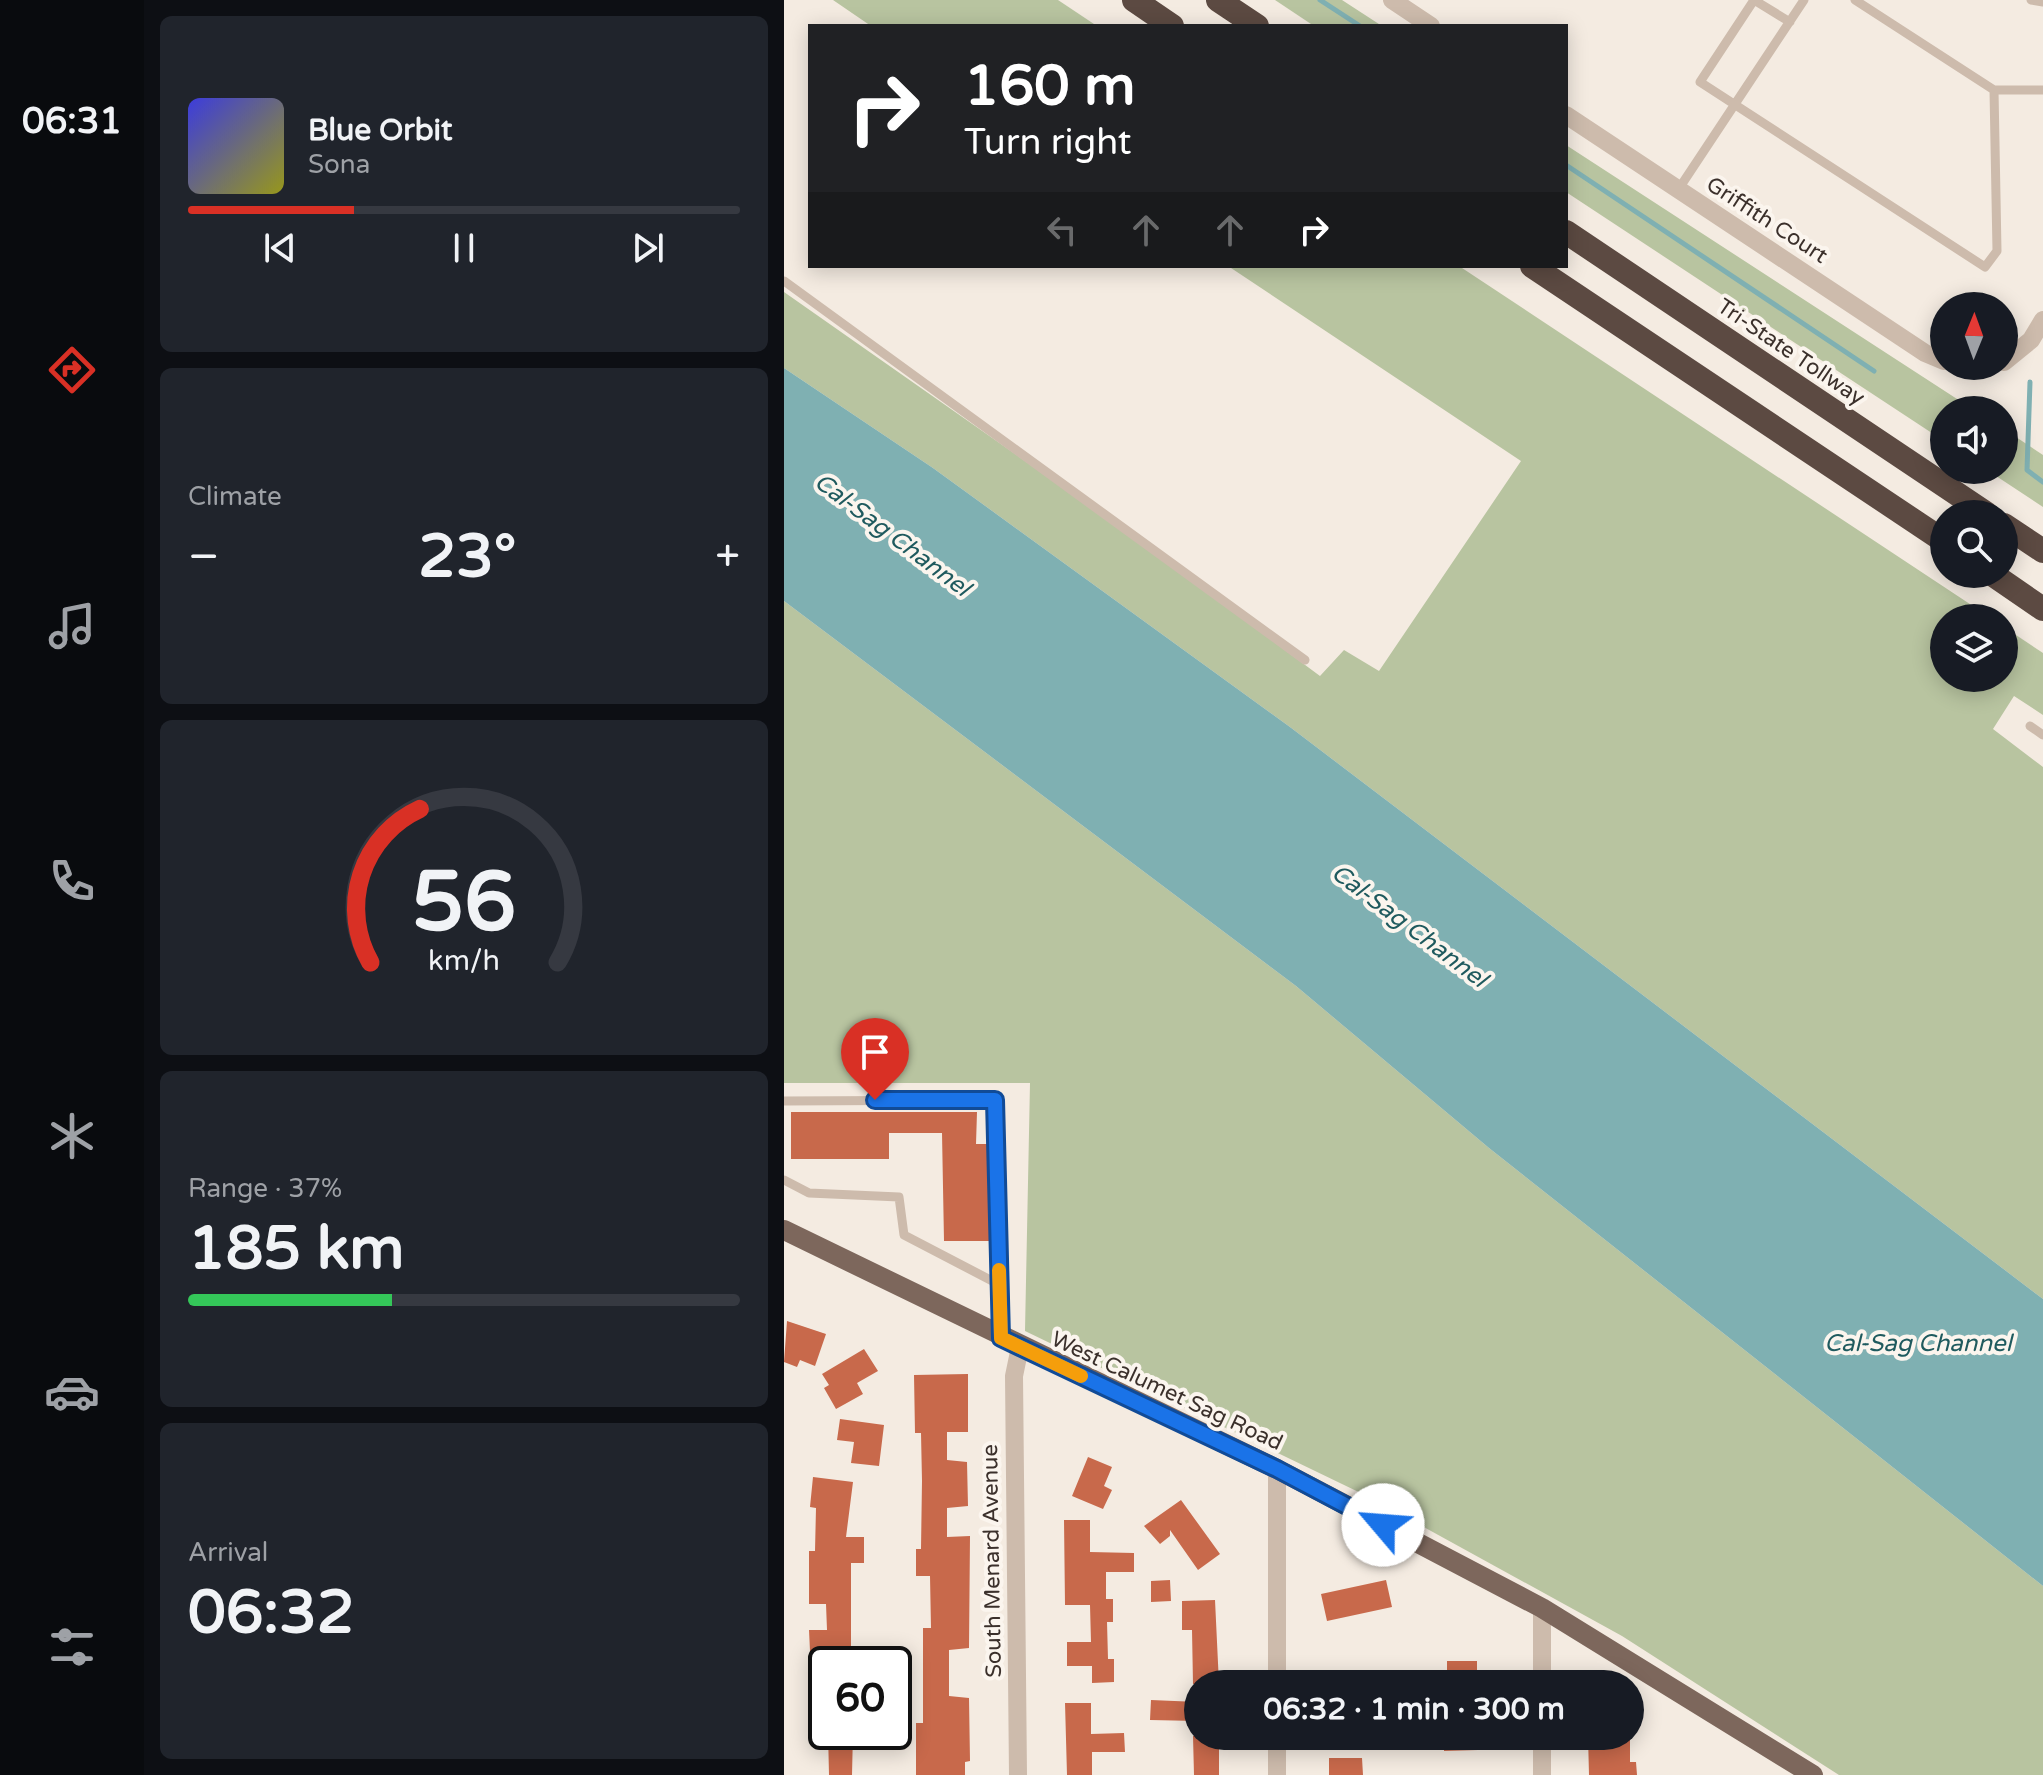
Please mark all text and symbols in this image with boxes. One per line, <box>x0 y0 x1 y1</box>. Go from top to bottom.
text: 160 m <box>964 53 1135 120</box>
icon: right <box>832 56 936 160</box>
text: 06:31 <box>22 100 122 143</box>
text: Blue Orbit <box>308 112 453 149</box>
text: Turn right <box>964 121 1131 164</box>
text: Sona <box>308 149 370 180</box>
street label: Griffith Court <box>1702 171 1832 269</box>
icon: left <box>1040 208 1084 252</box>
icon: ahead <box>1124 208 1168 252</box>
icon: ahead <box>1208 208 1252 252</box>
icon: right <box>1292 208 1336 252</box>
icon: previous <box>258 226 302 270</box>
icon: pause <box>442 226 486 270</box>
icon: next <box>626 226 670 270</box>
north arrow <box>1930 292 2018 380</box>
map controls <box>1930 292 2018 692</box>
street label: Tri-State Tollway <box>1712 293 1870 411</box>
icon: directions <box>44 342 100 398</box>
button: sound <box>1930 396 2018 484</box>
water label: Cal-Sag Channel <box>808 467 978 605</box>
text: Climate <box>188 481 282 512</box>
button: search <box>1930 500 2018 588</box>
text: 23° <box>418 521 516 593</box>
text: − <box>188 531 219 584</box>
text: + <box>715 531 740 584</box>
icon: music <box>44 598 100 654</box>
button: layers <box>1930 604 2018 692</box>
icon: phone <box>44 853 100 909</box>
text: 56 <box>412 853 516 953</box>
water label: Cal-Sag Channel <box>1325 858 1495 996</box>
text: km/h <box>428 945 500 979</box>
pin <box>841 1018 909 1100</box>
icon: arrive <box>853 1030 897 1074</box>
icon: climate <box>44 1108 100 1164</box>
text: Range · 37% <box>188 1173 342 1204</box>
text: 185 km <box>188 1213 404 1285</box>
street label: West Calumet Sag Road <box>1047 1326 1287 1456</box>
water label: Cal-Sag Channel <box>1824 1329 2015 1358</box>
icon: car <box>44 1364 100 1420</box>
street label: South Menard Avenue <box>977 1444 1007 1678</box>
position arrow <box>1341 1483 1425 1567</box>
text: Arrival <box>188 1537 268 1568</box>
text: 06:32 <box>188 1577 354 1649</box>
icon: filters <box>44 1619 100 1675</box>
speed limit sign: 60 <box>808 1646 912 1750</box>
text: 06:32 · 1 min · 300 m <box>1263 1691 1565 1728</box>

